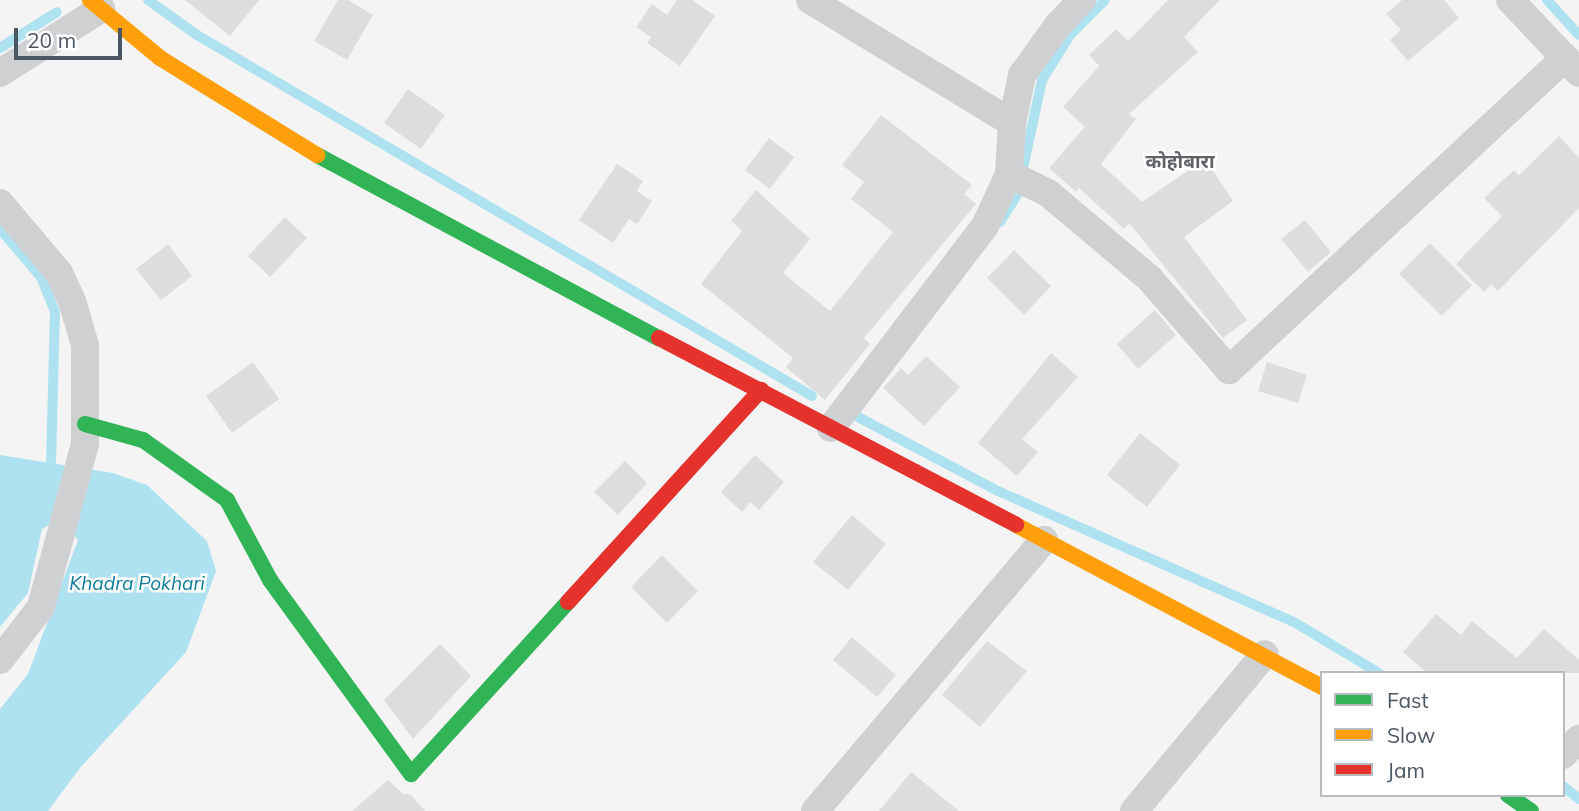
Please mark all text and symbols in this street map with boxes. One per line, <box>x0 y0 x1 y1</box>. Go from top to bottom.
scale bar <box>18 14 126 58</box>
text: 20 m <box>27 27 76 53</box>
district label: कोहोबारा <box>1145 151 1215 173</box>
water label: Khadra Pokhari <box>69 573 205 595</box>
legend <box>1320 671 1565 797</box>
text: Fast <box>1387 687 1429 713</box>
text: Slow <box>1387 722 1435 748</box>
text: Jam <box>1387 757 1425 783</box>

